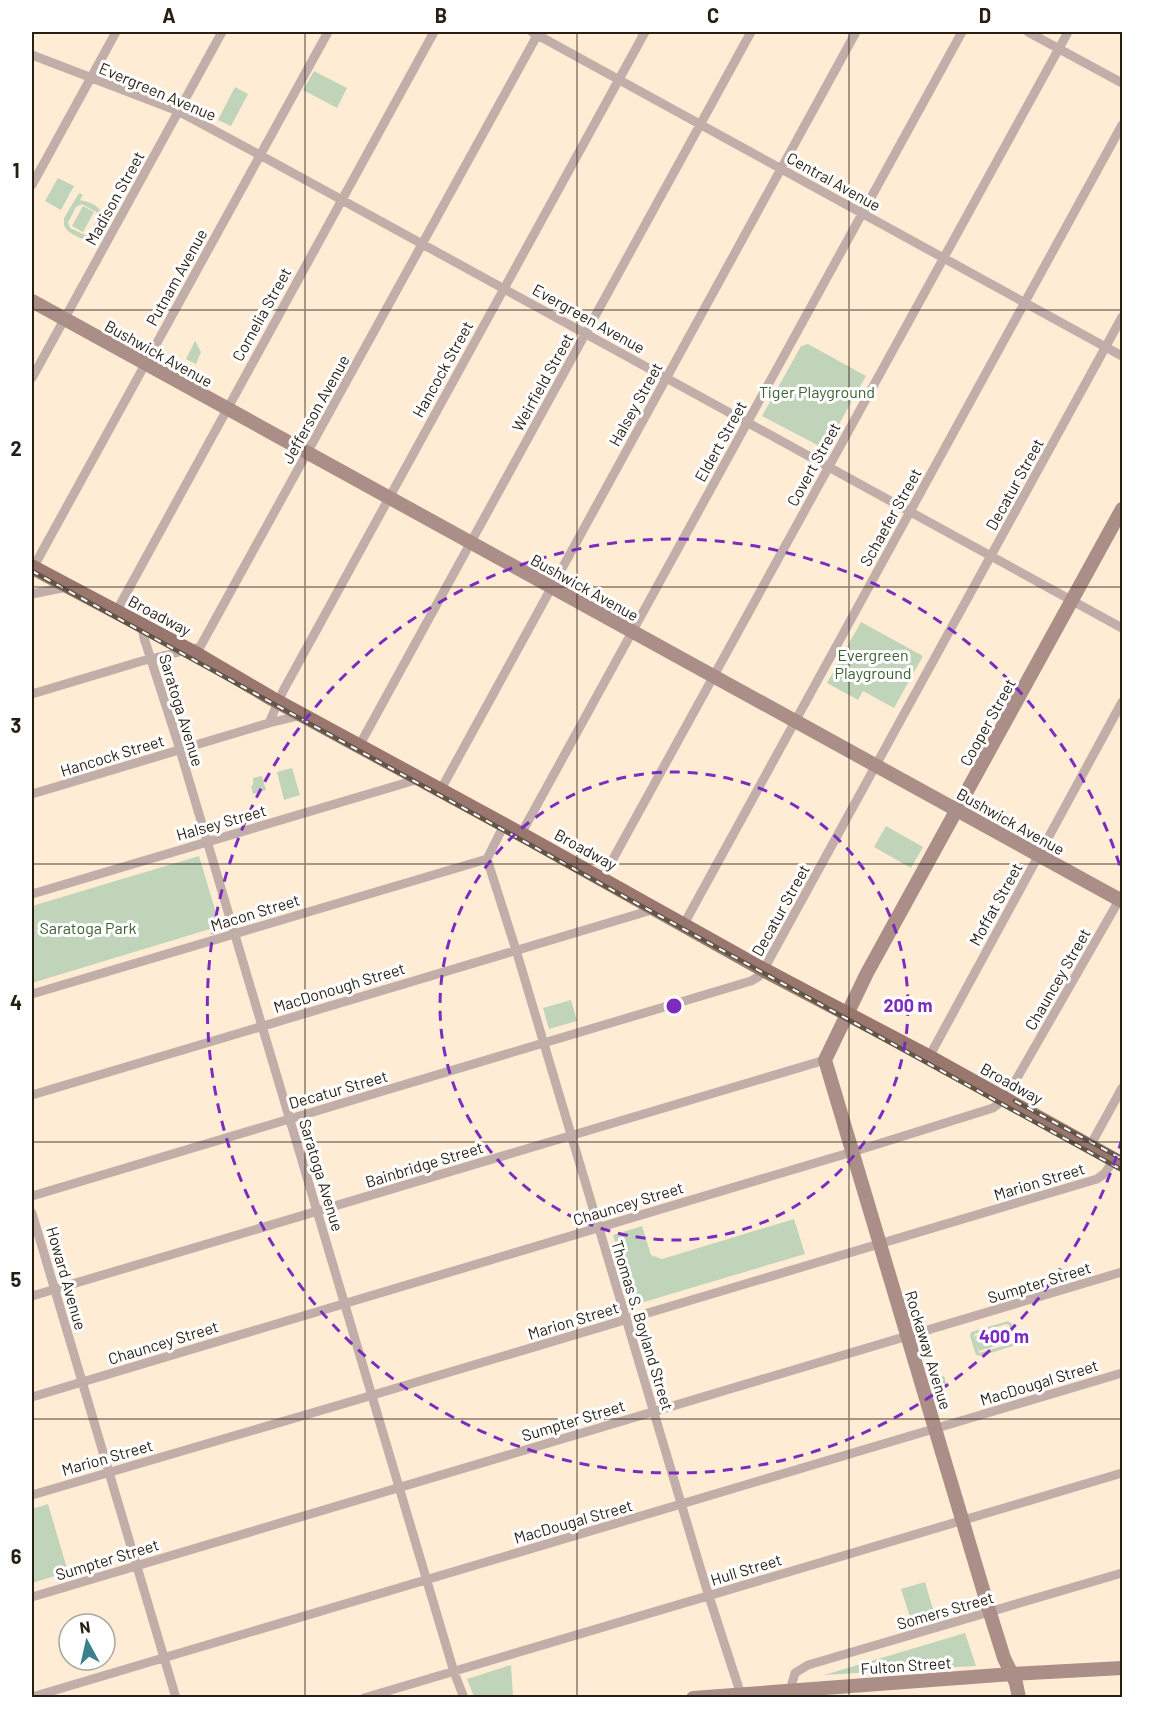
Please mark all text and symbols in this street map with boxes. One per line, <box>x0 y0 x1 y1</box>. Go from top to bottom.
text: A <box>162 3 176 27</box>
text: B <box>435 3 447 27</box>
text: C <box>707 3 719 27</box>
text: D <box>979 3 991 27</box>
street label: Evergreen Avenue <box>97 58 219 124</box>
street label: Central Avenue <box>784 147 884 215</box>
street label: Madison Street <box>80 148 148 248</box>
text: 1 <box>12 158 20 182</box>
street label: Putnam Avenue <box>142 225 210 329</box>
street label: Cornelia Street <box>227 264 295 364</box>
street label: Evergreen Avenue <box>530 279 648 357</box>
street label: Bushwick Avenue <box>102 315 216 391</box>
street label: Hancock Street <box>408 317 476 421</box>
street label: Weirfield Street <box>507 330 577 434</box>
street label: Jefferson Avenue <box>277 351 353 467</box>
street label: Halsey Street <box>604 359 666 449</box>
park label: Tiger Playground <box>759 382 875 401</box>
street label: Eldert Street <box>690 397 750 485</box>
street label: Covert Street <box>782 419 844 509</box>
street label: Decatur Street <box>981 435 1047 533</box>
text: 2 <box>10 436 22 460</box>
street label: Schaefer Street <box>855 465 925 569</box>
street label: Bushwick Avenue <box>528 549 642 625</box>
street label: Broadway <box>125 591 195 640</box>
park label: Evergreen Playground <box>834 645 912 682</box>
street label: Saratoga Avenue <box>156 652 208 768</box>
street label: Cooper Street <box>955 675 1019 769</box>
text: 3 <box>11 713 21 737</box>
street label: Hancock Street <box>58 730 166 780</box>
street label: Bushwick Avenue <box>954 783 1068 859</box>
street label: Halsey Street <box>174 800 268 844</box>
street label: Broadway <box>552 824 621 874</box>
street label: Moffat Street <box>964 859 1026 949</box>
street label: Decatur Street <box>747 861 813 959</box>
street label: Macon Street <box>208 889 302 935</box>
park label: Saratoga Park <box>39 918 137 937</box>
street label: Chauncey Street <box>1020 925 1094 1033</box>
street label: MacDonough Street <box>271 958 407 1016</box>
text: 4 <box>10 990 22 1014</box>
text: 200 m <box>883 994 933 1016</box>
centre of rings <box>664 996 684 1016</box>
street label: Broadway <box>978 1058 1047 1108</box>
street label: Decatur Street <box>286 1066 390 1112</box>
street label: Saratoga Avenue <box>296 1117 348 1233</box>
street label: Bainbridge Street <box>363 1137 485 1191</box>
street label: Marion Street <box>991 1158 1087 1204</box>
street label: Chauncey Street <box>570 1177 686 1229</box>
street label: Howard Avenue <box>43 1224 91 1332</box>
street label: Thomas S. Boyland Street <box>608 1237 678 1413</box>
street label: Sumpter Street <box>985 1257 1093 1307</box>
text: 5 <box>11 1267 22 1291</box>
street label: Rockaway Avenue <box>902 1288 956 1412</box>
street label: Marion Street <box>525 1297 621 1343</box>
street label: Chauncey Street <box>105 1316 221 1368</box>
text: 400 m <box>979 1325 1029 1347</box>
street label: MacDougal Street <box>978 1355 1100 1409</box>
street label: Sumpter Street <box>519 1395 627 1445</box>
street label: Marion Street <box>59 1435 155 1479</box>
street label: MacDougal Street <box>512 1495 634 1547</box>
street label: Sumpter Street <box>53 1534 161 1584</box>
text: 6 <box>11 1544 22 1568</box>
street label: Hull Street <box>708 1549 784 1589</box>
street label: Somers Street <box>894 1587 996 1633</box>
north arrow <box>57 1612 117 1672</box>
text: N <box>78 1617 91 1637</box>
street label: Fulton Street <box>860 1652 952 1678</box>

